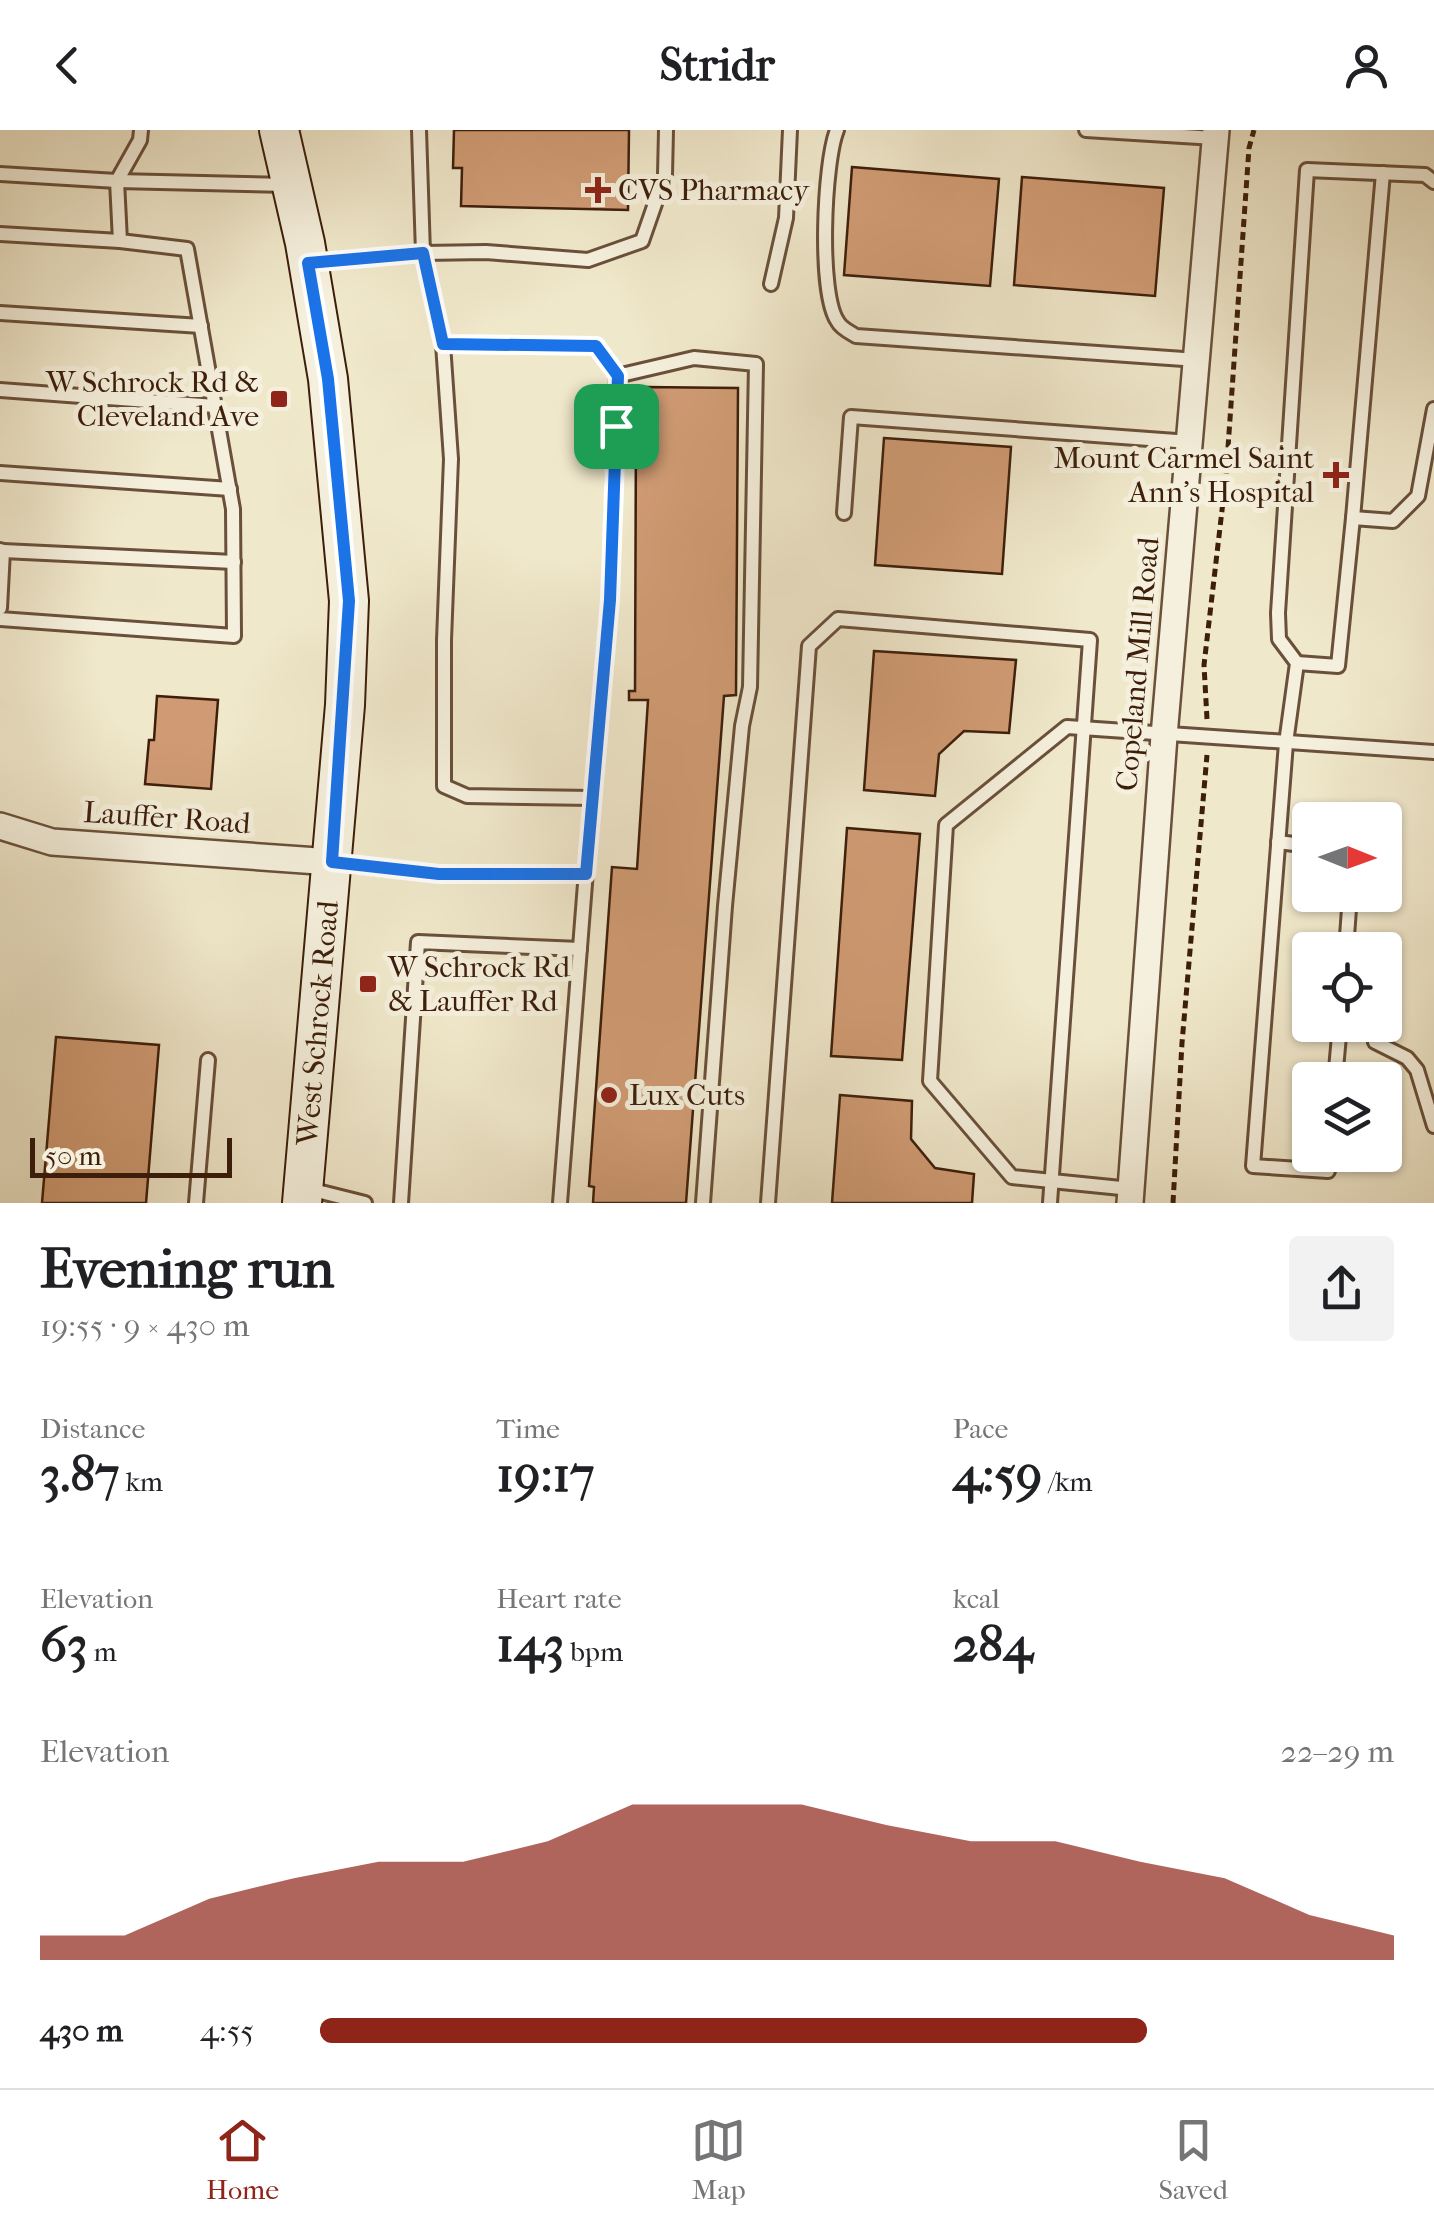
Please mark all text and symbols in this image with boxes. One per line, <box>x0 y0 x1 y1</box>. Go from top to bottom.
icon: back <box>40 38 95 93</box>
icon: person <box>1339 38 1394 93</box>
text: Stridr <box>659 39 775 92</box>
place label: CVS Pharmacy <box>618 173 810 208</box>
marker: CVS Pharmacy <box>587 179 609 201</box>
place label: W Schrock Rd & Cleveland Ave <box>45 365 259 434</box>
pin <box>574 384 659 469</box>
marker: W Schrock Rd & Cleveland Ave <box>268 388 290 410</box>
icon: arrive <box>589 399 644 454</box>
place label: Mount Carmel Saint Ann's Hospital <box>1053 441 1314 510</box>
marker: Mount Carmel Saint Ann's Hospital <box>1323 462 1349 488</box>
street label: Copeland Mill Road <box>1109 535 1167 792</box>
street label: Lauffer Road <box>82 795 252 841</box>
north arrow <box>1292 802 1402 912</box>
map controls <box>1292 802 1402 1172</box>
street label: West Schrock Road <box>290 899 346 1148</box>
button: locate <box>1292 932 1402 1042</box>
place label: W Schrock Rd & Lauffer Rd <box>387 950 571 1019</box>
marker: W Schrock Rd & Lauffer Rd <box>357 973 379 995</box>
button: layers <box>1292 1062 1402 1172</box>
place label: Lux Cuts <box>629 1078 745 1113</box>
marker: Lux Cuts <box>598 1084 620 1106</box>
scale bar <box>30 1133 232 1178</box>
text: 50 m <box>45 1139 102 1172</box>
button: share <box>1289 1236 1394 1341</box>
text: Evening run <box>40 1237 334 1301</box>
text: 19:55 · 9 × 430 m <box>40 1307 250 1344</box>
text: Distance <box>40 1412 145 1445</box>
text: Time <box>496 1412 560 1445</box>
text: Pace <box>953 1412 1008 1445</box>
text: 3.87 <box>40 1445 119 1504</box>
text: 19:17 <box>496 1445 594 1504</box>
text: 4:59 <box>953 1445 1042 1504</box>
text: km <box>119 1465 163 1498</box>
text: /km <box>1042 1465 1093 1498</box>
text: Elevation <box>40 1582 153 1615</box>
text: Heart rate <box>496 1582 622 1615</box>
text: kcal <box>953 1582 1000 1615</box>
text: 63 <box>40 1615 88 1674</box>
text: 143 <box>496 1615 564 1674</box>
text: 284 <box>953 1615 1033 1674</box>
text: m <box>88 1635 117 1668</box>
text: bpm <box>564 1635 623 1668</box>
text: Elevation <box>40 1733 169 1770</box>
text: 22–29 m <box>1280 1733 1394 1770</box>
text: 430 m <box>40 2012 123 2049</box>
text: 4:55 <box>200 2012 254 2049</box>
tab: Home <box>206 2113 279 2206</box>
tab: Map <box>691 2113 746 2206</box>
tab: Saved <box>1158 2113 1228 2206</box>

